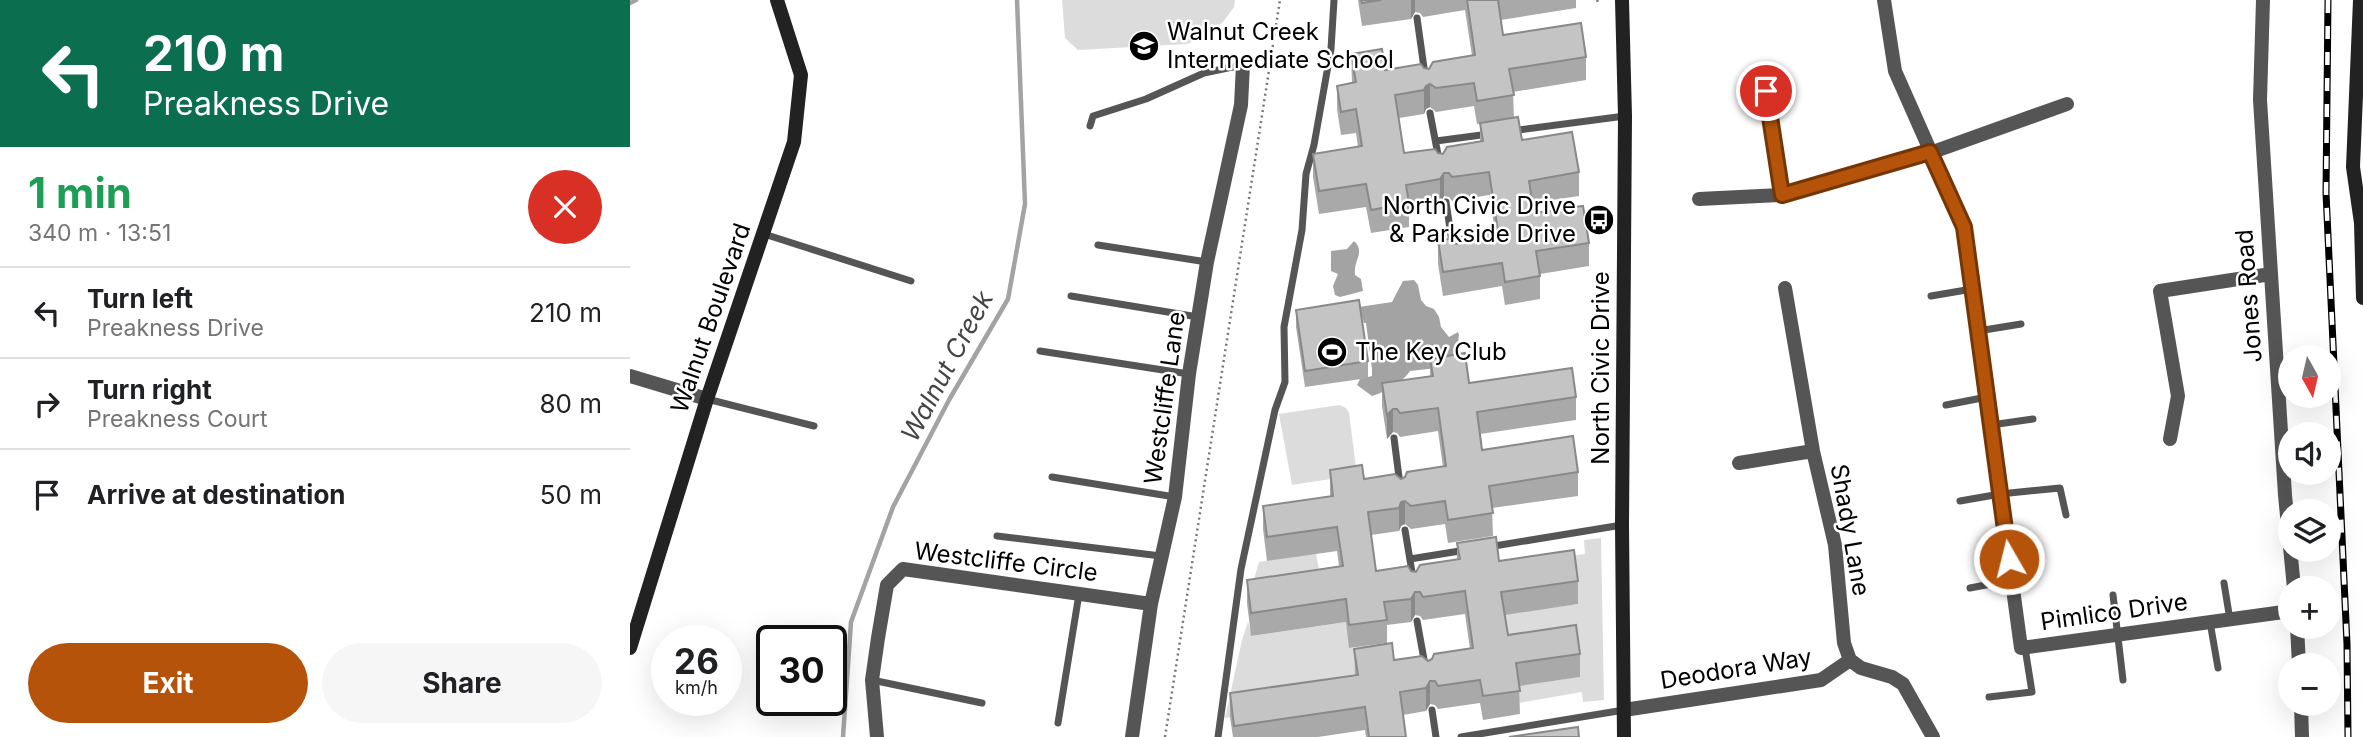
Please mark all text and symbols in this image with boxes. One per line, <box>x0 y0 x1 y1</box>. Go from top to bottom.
place label: Walnut Creek Intermediate School <box>1167 17 1394 74</box>
text: 210 m <box>143 24 284 83</box>
icon: left <box>28 28 119 119</box>
school or university icon: Walnut Creek Intermediate School <box>1127 29 1161 63</box>
pin <box>1736 61 1796 121</box>
icon: arrive <box>1747 72 1785 110</box>
text: Preakness Drive <box>143 84 389 123</box>
text: 1 min <box>28 167 132 218</box>
button: close <box>528 170 602 244</box>
place label: North Civic Drive & Parkside Drive <box>1383 191 1576 248</box>
bus stop icon: North Civic Drive & Parkside Drive <box>1582 203 1616 237</box>
text: 340 m · 13:51 <box>28 219 171 247</box>
street label: Walnut Boulevard <box>665 219 757 416</box>
street label: Jones Road <box>2229 228 2268 364</box>
street label: North Civic Drive <box>1586 271 1615 465</box>
text: Turn left <box>87 283 193 314</box>
water label: Walnut Creek <box>894 285 999 446</box>
icon: left <box>28 294 66 332</box>
text: 210 m <box>529 297 602 328</box>
street label: Westcliffe Lane <box>1138 310 1191 486</box>
text: Preakness Drive <box>87 314 264 342</box>
sports icon: The Key Club <box>1315 335 1349 369</box>
place label: The Key Club <box>1355 337 1507 366</box>
north arrow <box>2278 345 2342 408</box>
map controls <box>2278 345 2341 716</box>
text: Turn right <box>87 374 212 405</box>
icon: right <box>28 385 66 423</box>
text: 80 m <box>539 388 602 419</box>
text: Preakness Court <box>87 405 268 433</box>
button: sound <box>2278 422 2341 485</box>
street label: Shady Lane <box>1825 462 1876 598</box>
icon: arrive <box>28 476 66 514</box>
text: Arrive at destination <box>87 479 346 510</box>
text: 50 m <box>540 479 602 510</box>
button: layers <box>2278 499 2341 562</box>
position arrow <box>1972 522 2046 596</box>
street label: Westcliffe Circle <box>913 536 1099 587</box>
button: + <box>2278 576 2341 639</box>
street label: Pimlico Drive <box>2039 587 2189 636</box>
speed limit sign: 30 <box>756 625 847 716</box>
text: 26 <box>674 640 719 682</box>
street label: Deodora Way <box>1658 642 1814 695</box>
button: Exit <box>28 643 308 723</box>
button: Share <box>322 643 602 723</box>
button: − <box>2278 653 2341 716</box>
text: km/h <box>675 677 718 698</box>

